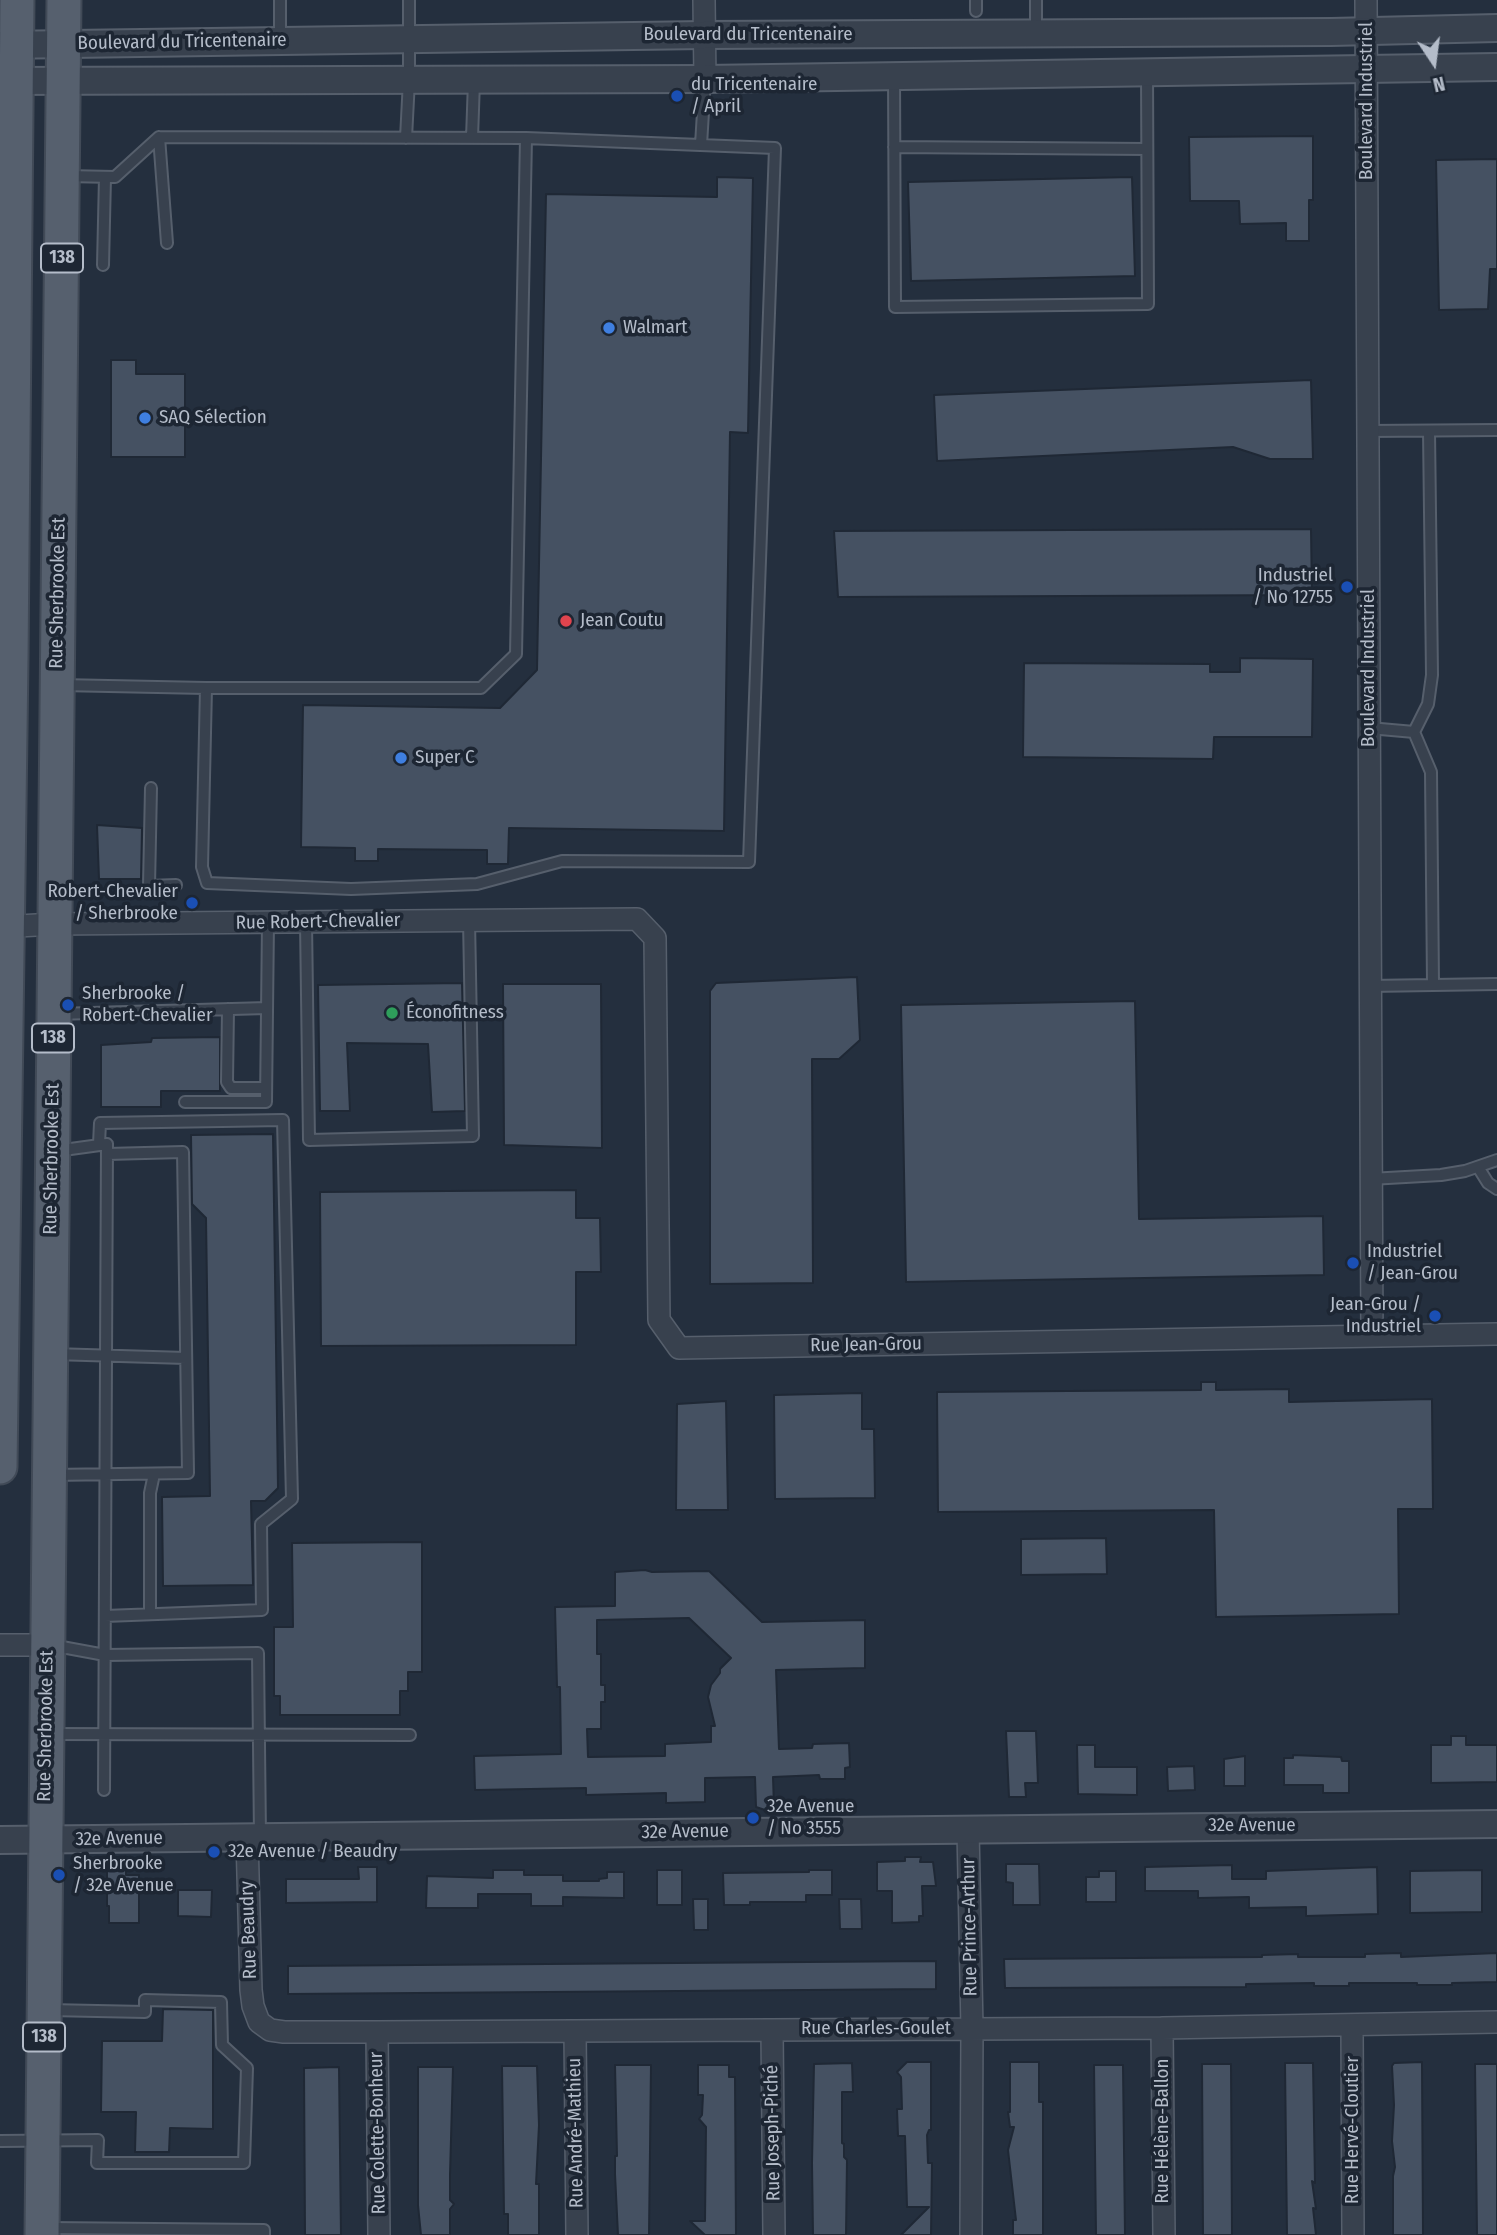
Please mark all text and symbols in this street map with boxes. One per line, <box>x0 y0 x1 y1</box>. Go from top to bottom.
street label: Boulevard Industriel <box>1356 22 1378 180</box>
street label: Boulevard du Tricentenaire <box>643 24 853 46</box>
north arrow <box>1399 28 1469 98</box>
street label: Boulevard du Tricentenaire <box>77 29 287 55</box>
text: N <box>1431 71 1447 96</box>
place label: du Tricentenaire / April <box>691 74 817 118</box>
marker: du Tricentenaire / April <box>669 88 685 104</box>
road number: 138 <box>41 244 83 272</box>
place label: Walmart <box>623 317 688 339</box>
marker: Walmart <box>601 320 617 336</box>
place label: SAQ Sélection <box>159 407 267 429</box>
marker: SAQ Sélection <box>137 410 153 426</box>
street label: Rue Sherbrooke Est <box>45 517 71 669</box>
place label: Industriel / No 12755 <box>1253 565 1333 609</box>
marker: Industriel / No 12755 <box>1339 579 1355 595</box>
street label: Boulevard Industriel <box>1358 589 1380 747</box>
place label: Jean Coutu <box>580 610 664 632</box>
marker: Jean Coutu <box>558 613 574 629</box>
place label: Super C <box>415 747 475 769</box>
marker: Super C <box>393 750 409 766</box>
place label: Robert-Chevalier / Sherbrooke <box>47 881 178 925</box>
marker: Robert-Chevalier / Sherbrooke <box>184 895 200 911</box>
street label: Rue Robert-Chevalier <box>235 909 401 935</box>
place label: Sherbrooke / Robert-Chevalier <box>82 983 213 1027</box>
marker: Sherbrooke / Robert-Chevalier <box>60 997 76 1013</box>
place label: Éconofitness <box>406 1002 504 1024</box>
marker: Éconofitness <box>384 1005 400 1021</box>
road number: 138 <box>32 1023 74 1052</box>
street label: Rue Sherbrooke Est <box>39 1083 65 1235</box>
place label: Industriel / Jean-Grou <box>1367 1241 1458 1285</box>
marker: Industriel / Jean-Grou <box>1345 1255 1361 1271</box>
place label: Jean-Grou / Industriel <box>1330 1294 1421 1338</box>
marker: Jean-Grou / Industriel <box>1427 1308 1443 1324</box>
street label: Rue Jean-Grou <box>810 1333 922 1357</box>
street label: Rue Sherbrooke Est <box>33 1650 59 1802</box>
place label: 32e Avenue / No 3555 <box>767 1796 854 1840</box>
marker: 32e Avenue / No 3555 <box>745 1810 761 1826</box>
street label: 32e Avenue <box>1208 1815 1296 1837</box>
street label: 32e Avenue <box>641 1820 729 1844</box>
street label: 32e Avenue <box>75 1827 163 1851</box>
place label: 32e Avenue / Beaudry <box>228 1841 397 1863</box>
marker: 32e Avenue / Beaudry <box>206 1844 222 1860</box>
place label: Sherbrooke / 32e Avenue <box>73 1853 174 1897</box>
street label: Rue Prince-Arthur <box>957 1858 983 1996</box>
marker: Sherbrooke / 32e Avenue <box>51 1867 67 1883</box>
street label: Rue Beaudry <box>236 1880 262 1980</box>
street label: Rue Charles-Goulet <box>801 2018 951 2040</box>
road number: 138 <box>23 2022 65 2052</box>
street label: Rue Colette-Bonheur <box>365 2052 391 2214</box>
street label: Rue Hervé-Cloutier <box>1342 2056 1364 2204</box>
street label: Rue André-Mathieu <box>563 2058 589 2208</box>
street label: Rue Hélène-Ballon <box>1152 2058 1174 2204</box>
street label: Rue Joseph-Piché <box>760 2065 786 2201</box>

